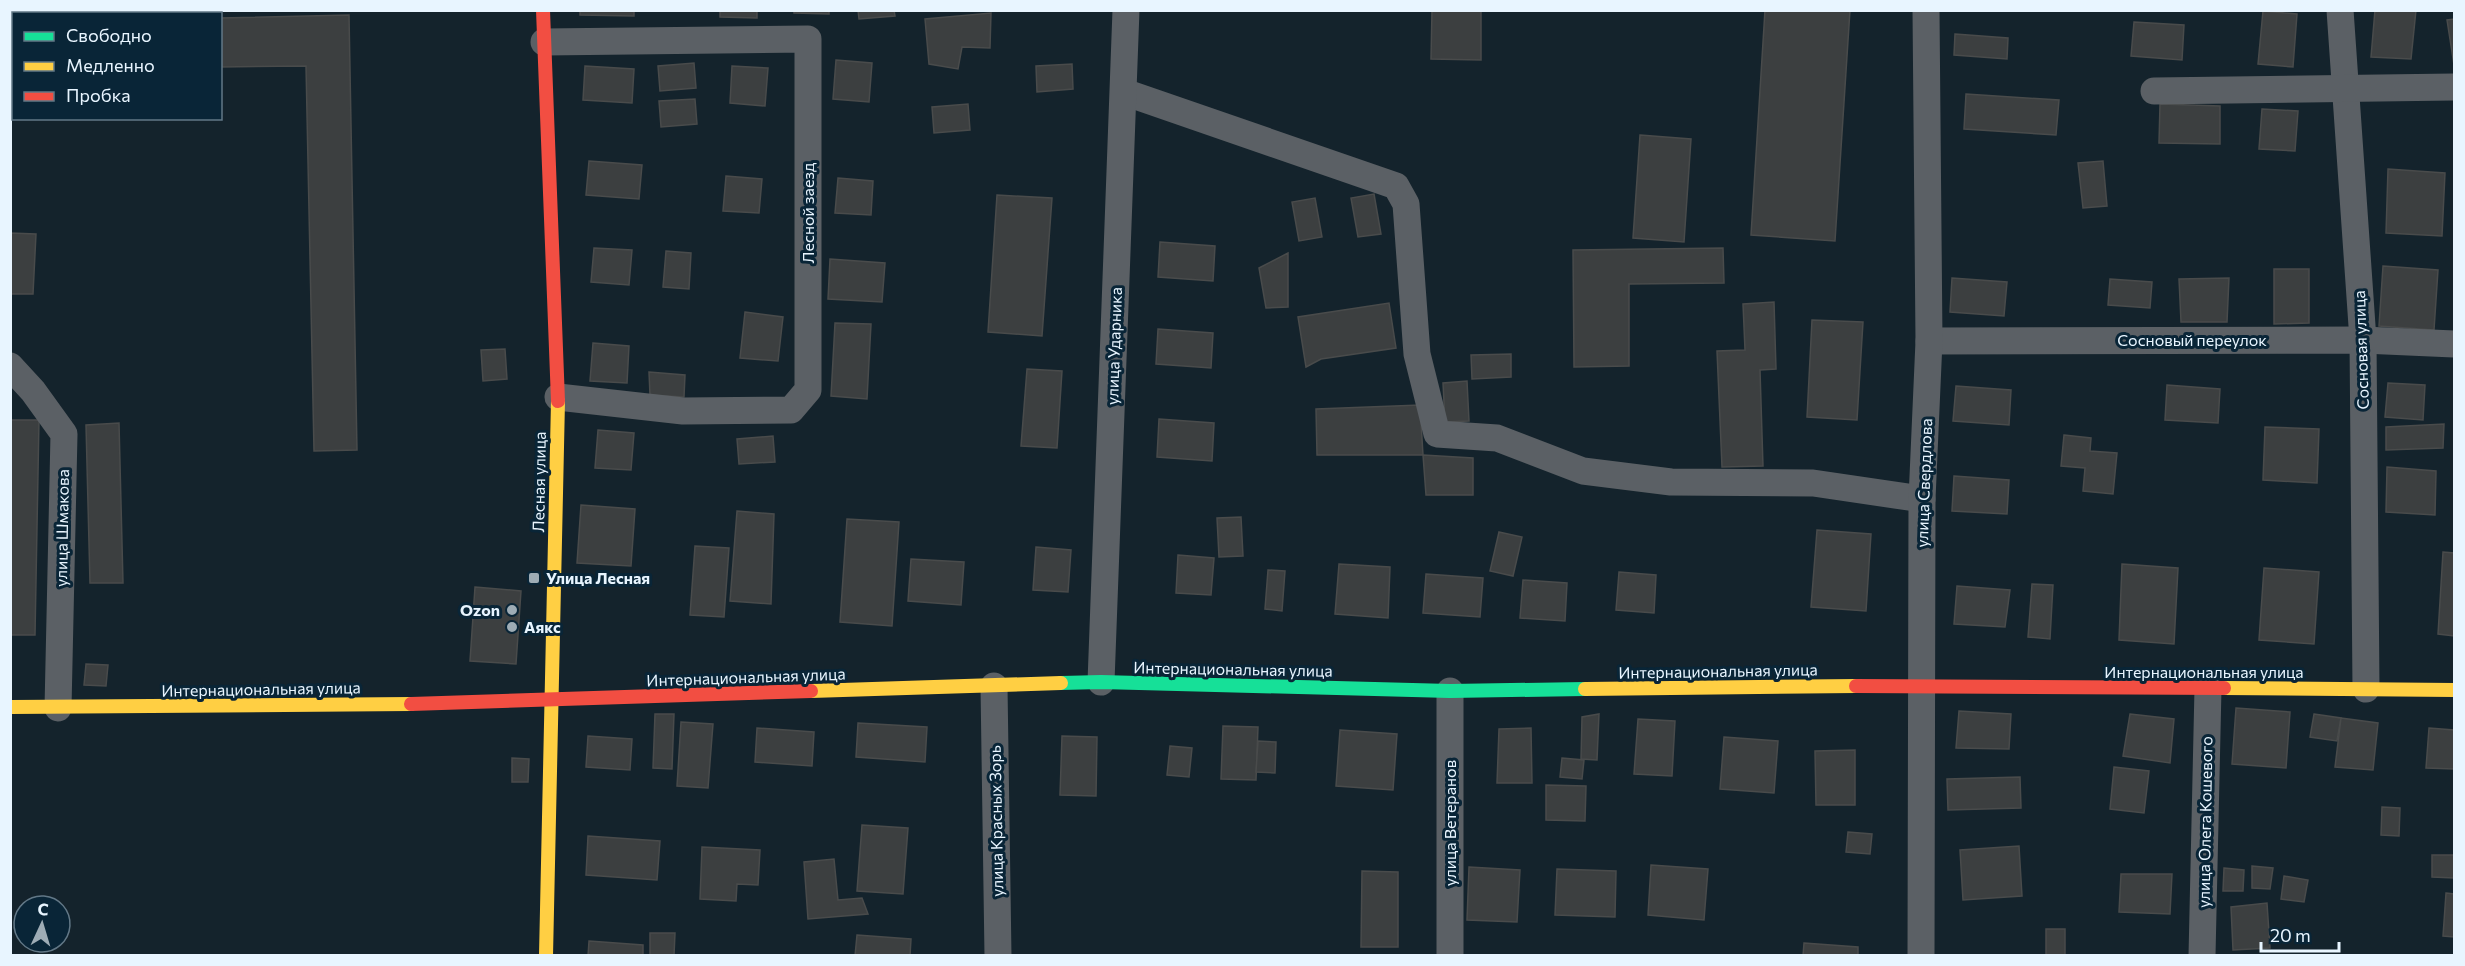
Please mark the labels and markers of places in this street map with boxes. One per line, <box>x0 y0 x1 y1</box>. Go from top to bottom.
place label: Улица Лесная <box>546 568 650 587</box>
marker: Улица Лесная <box>527 571 541 585</box>
place label: Ozon <box>460 600 500 619</box>
marker: Ozon <box>505 603 519 617</box>
place label: Аякс <box>524 617 561 636</box>
marker: Аякс <box>505 620 519 634</box>

